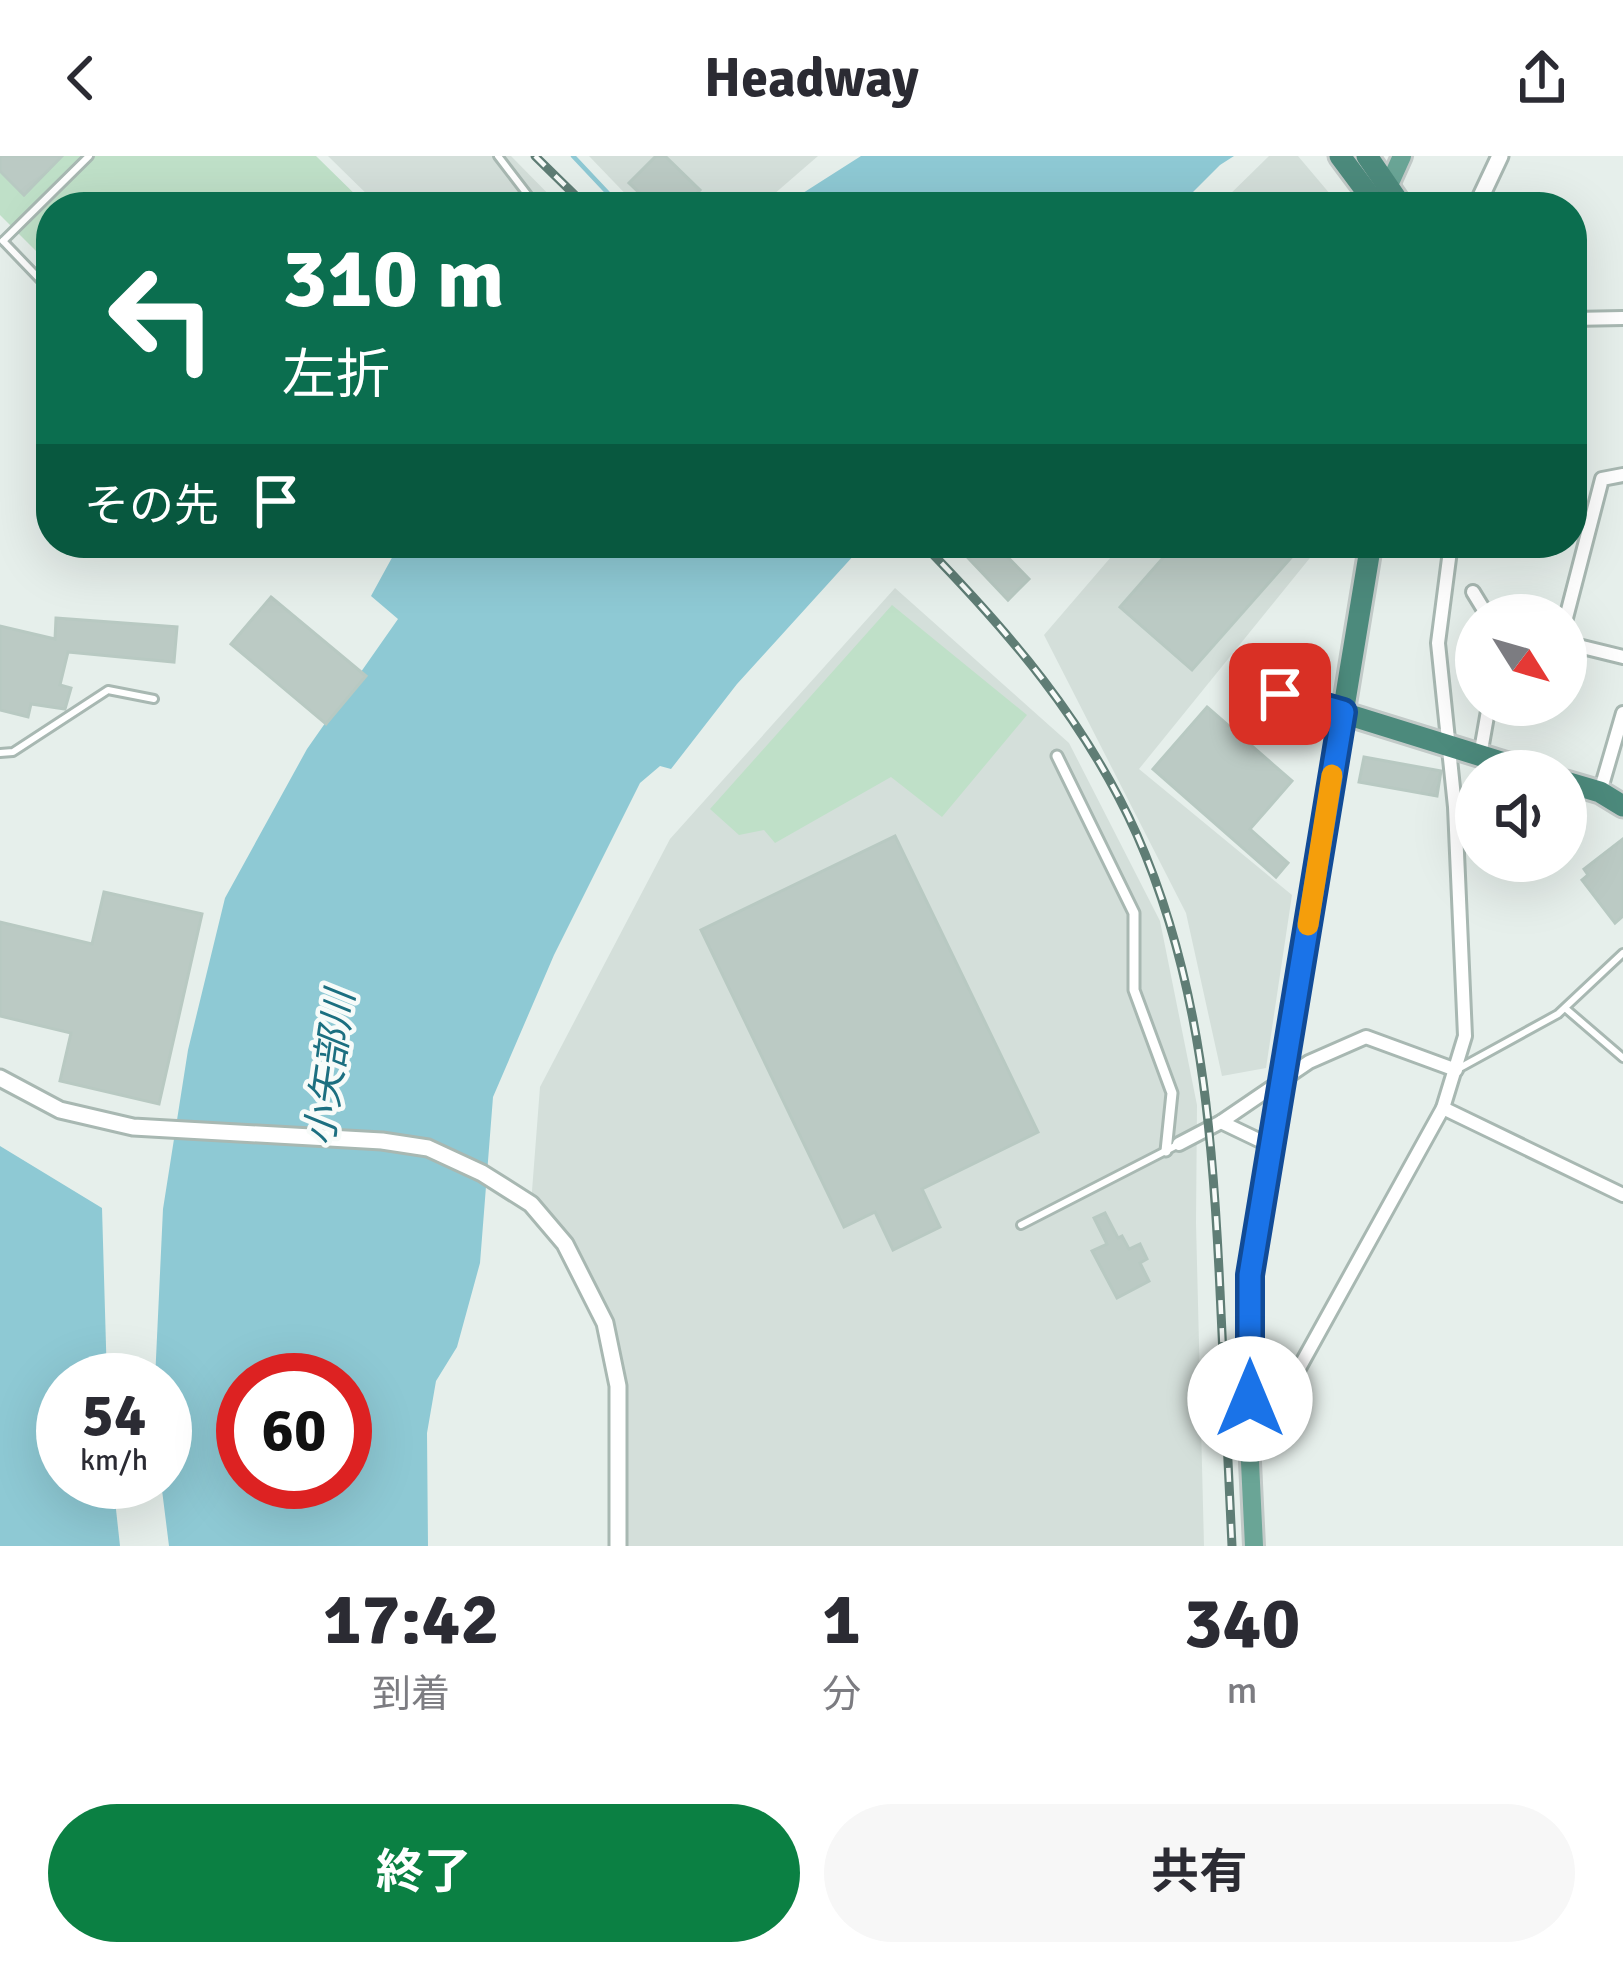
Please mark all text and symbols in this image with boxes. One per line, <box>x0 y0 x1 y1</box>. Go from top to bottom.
icon: back <box>48 45 114 111</box>
text: Headway <box>704 45 919 112</box>
icon: share <box>1509 45 1575 111</box>
text: 310 m <box>282 227 504 331</box>
icon: left <box>84 240 240 396</box>
text: 左折 <box>282 342 390 409</box>
icon: arrive <box>243 468 309 534</box>
text: その先 <box>84 479 219 534</box>
north arrow <box>1455 594 1587 726</box>
map controls <box>1455 594 1587 882</box>
pin <box>1229 643 1331 745</box>
icon: arrive <box>1247 661 1313 727</box>
button: sound <box>1455 750 1587 882</box>
water label: 小矢部川 <box>295 984 365 1149</box>
position arrow <box>1187 1336 1313 1462</box>
speed limit sign: 60 <box>216 1353 372 1509</box>
text: 54 <box>82 1379 146 1453</box>
text: km/h <box>80 1442 148 1479</box>
text: 17:42 <box>323 1575 499 1664</box>
text: 1 <box>822 1575 861 1664</box>
text: 340 <box>1184 1579 1300 1668</box>
text: m <box>1226 1666 1258 1714</box>
text: 到着 <box>372 1670 450 1718</box>
text: 分 <box>822 1670 861 1718</box>
button: 終了 <box>48 1804 800 1942</box>
button: 共有 <box>824 1804 1575 1942</box>

